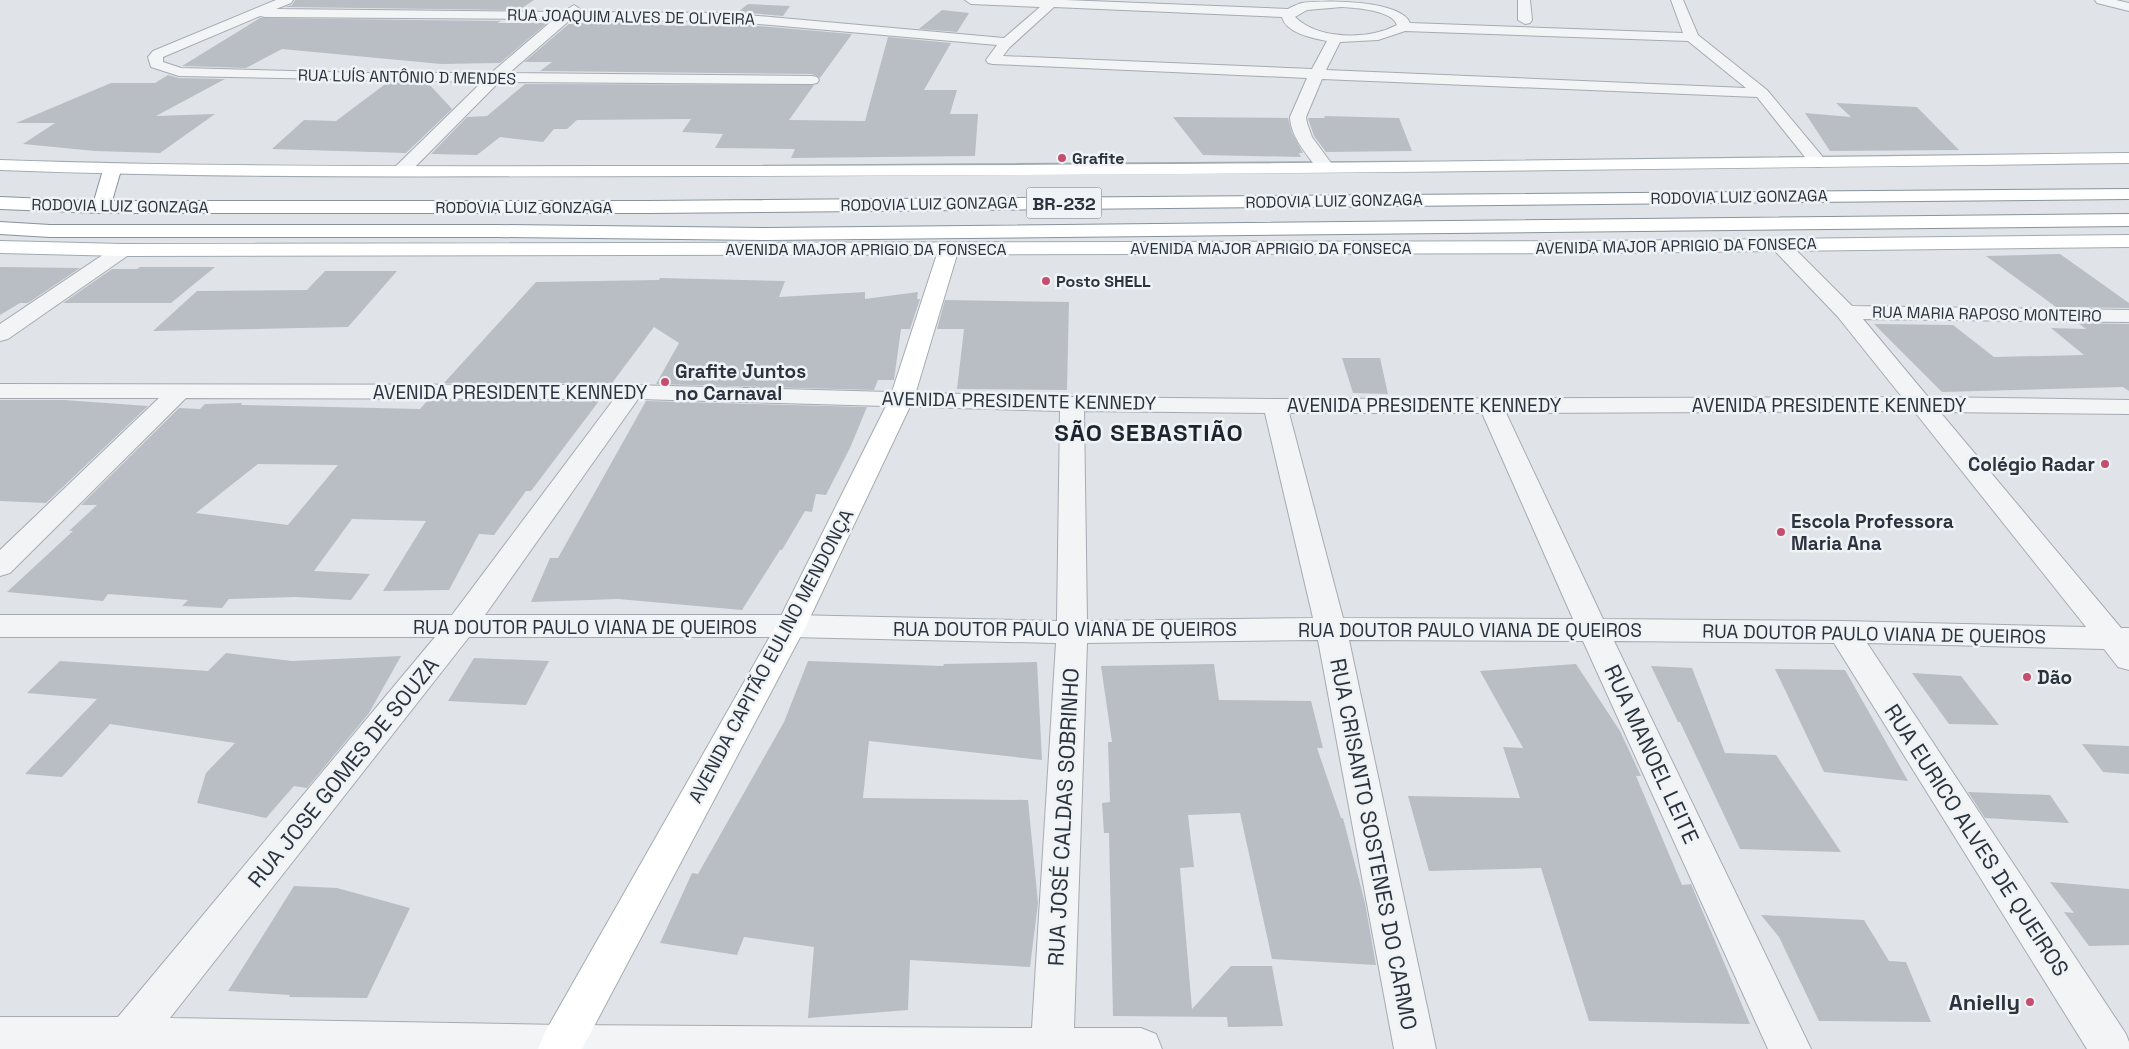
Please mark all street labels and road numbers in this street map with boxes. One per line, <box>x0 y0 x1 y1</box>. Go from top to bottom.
street label: RUA JOAQUIM ALVES DE OLIVEIRA <box>507 4 755 30</box>
street label: RUA LUÍS ANTÔNIO D MENDES <box>298 65 517 89</box>
street label: RODOVIA LUIZ GONZAGA <box>1650 185 1828 209</box>
road number: BR-232 <box>1026 188 1102 218</box>
street label: RODOVIA LUIZ GONZAGA <box>1245 189 1423 213</box>
street label: RODOVIA LUIZ GONZAGA <box>840 192 1018 216</box>
street label: RODOVIA LUIZ GONZAGA <box>31 194 209 218</box>
street label: RODOVIA LUIZ GONZAGA <box>435 197 613 218</box>
street label: AVENIDA MAJOR APRIGIO DA FONSECA <box>1535 233 1817 259</box>
street label: AVENIDA MAJOR APRIGIO DA FONSECA <box>1130 238 1412 259</box>
street label: AVENIDA MAJOR APRIGIO DA FONSECA <box>725 239 1007 260</box>
street label: RUA MARIA RAPOSO MONTEIRO <box>1872 301 2102 327</box>
street label: AVENIDA PRESIDENTE KENNEDY <box>373 380 648 405</box>
street label: AVENIDA PRESIDENTE KENNEDY <box>881 386 1157 416</box>
street label: AVENIDA PRESIDENTE KENNEDY <box>1287 393 1562 418</box>
street label: AVENIDA PRESIDENTE KENNEDY <box>1692 393 1967 418</box>
street label: AVENIDA CAPITÃO EULINO MENDONÇA <box>683 505 859 807</box>
street label: RUA DOUTOR PAULO VIANA DE QUEIROS <box>413 615 757 640</box>
street label: RUA DOUTOR PAULO VIANA DE QUEIROS <box>893 617 1237 642</box>
street label: RUA DOUTOR PAULO VIANA DE QUEIROS <box>1298 618 1642 643</box>
street label: RUA DOUTOR PAULO VIANA DE QUEIROS <box>1702 619 2046 649</box>
street label: RUA JOSE GOMES DE SOUZA <box>241 651 445 893</box>
street label: RUA CRISANTO SOSTENES DO CARMO <box>1324 656 1424 1032</box>
street label: RUA MANOEL LEITE <box>1598 660 1706 848</box>
street label: RUA JOSÉ CALDAS SOBRINHO <box>1041 667 1085 967</box>
street label: RUA EURICO ALVES DE QUEIROS <box>1878 699 2076 981</box>

